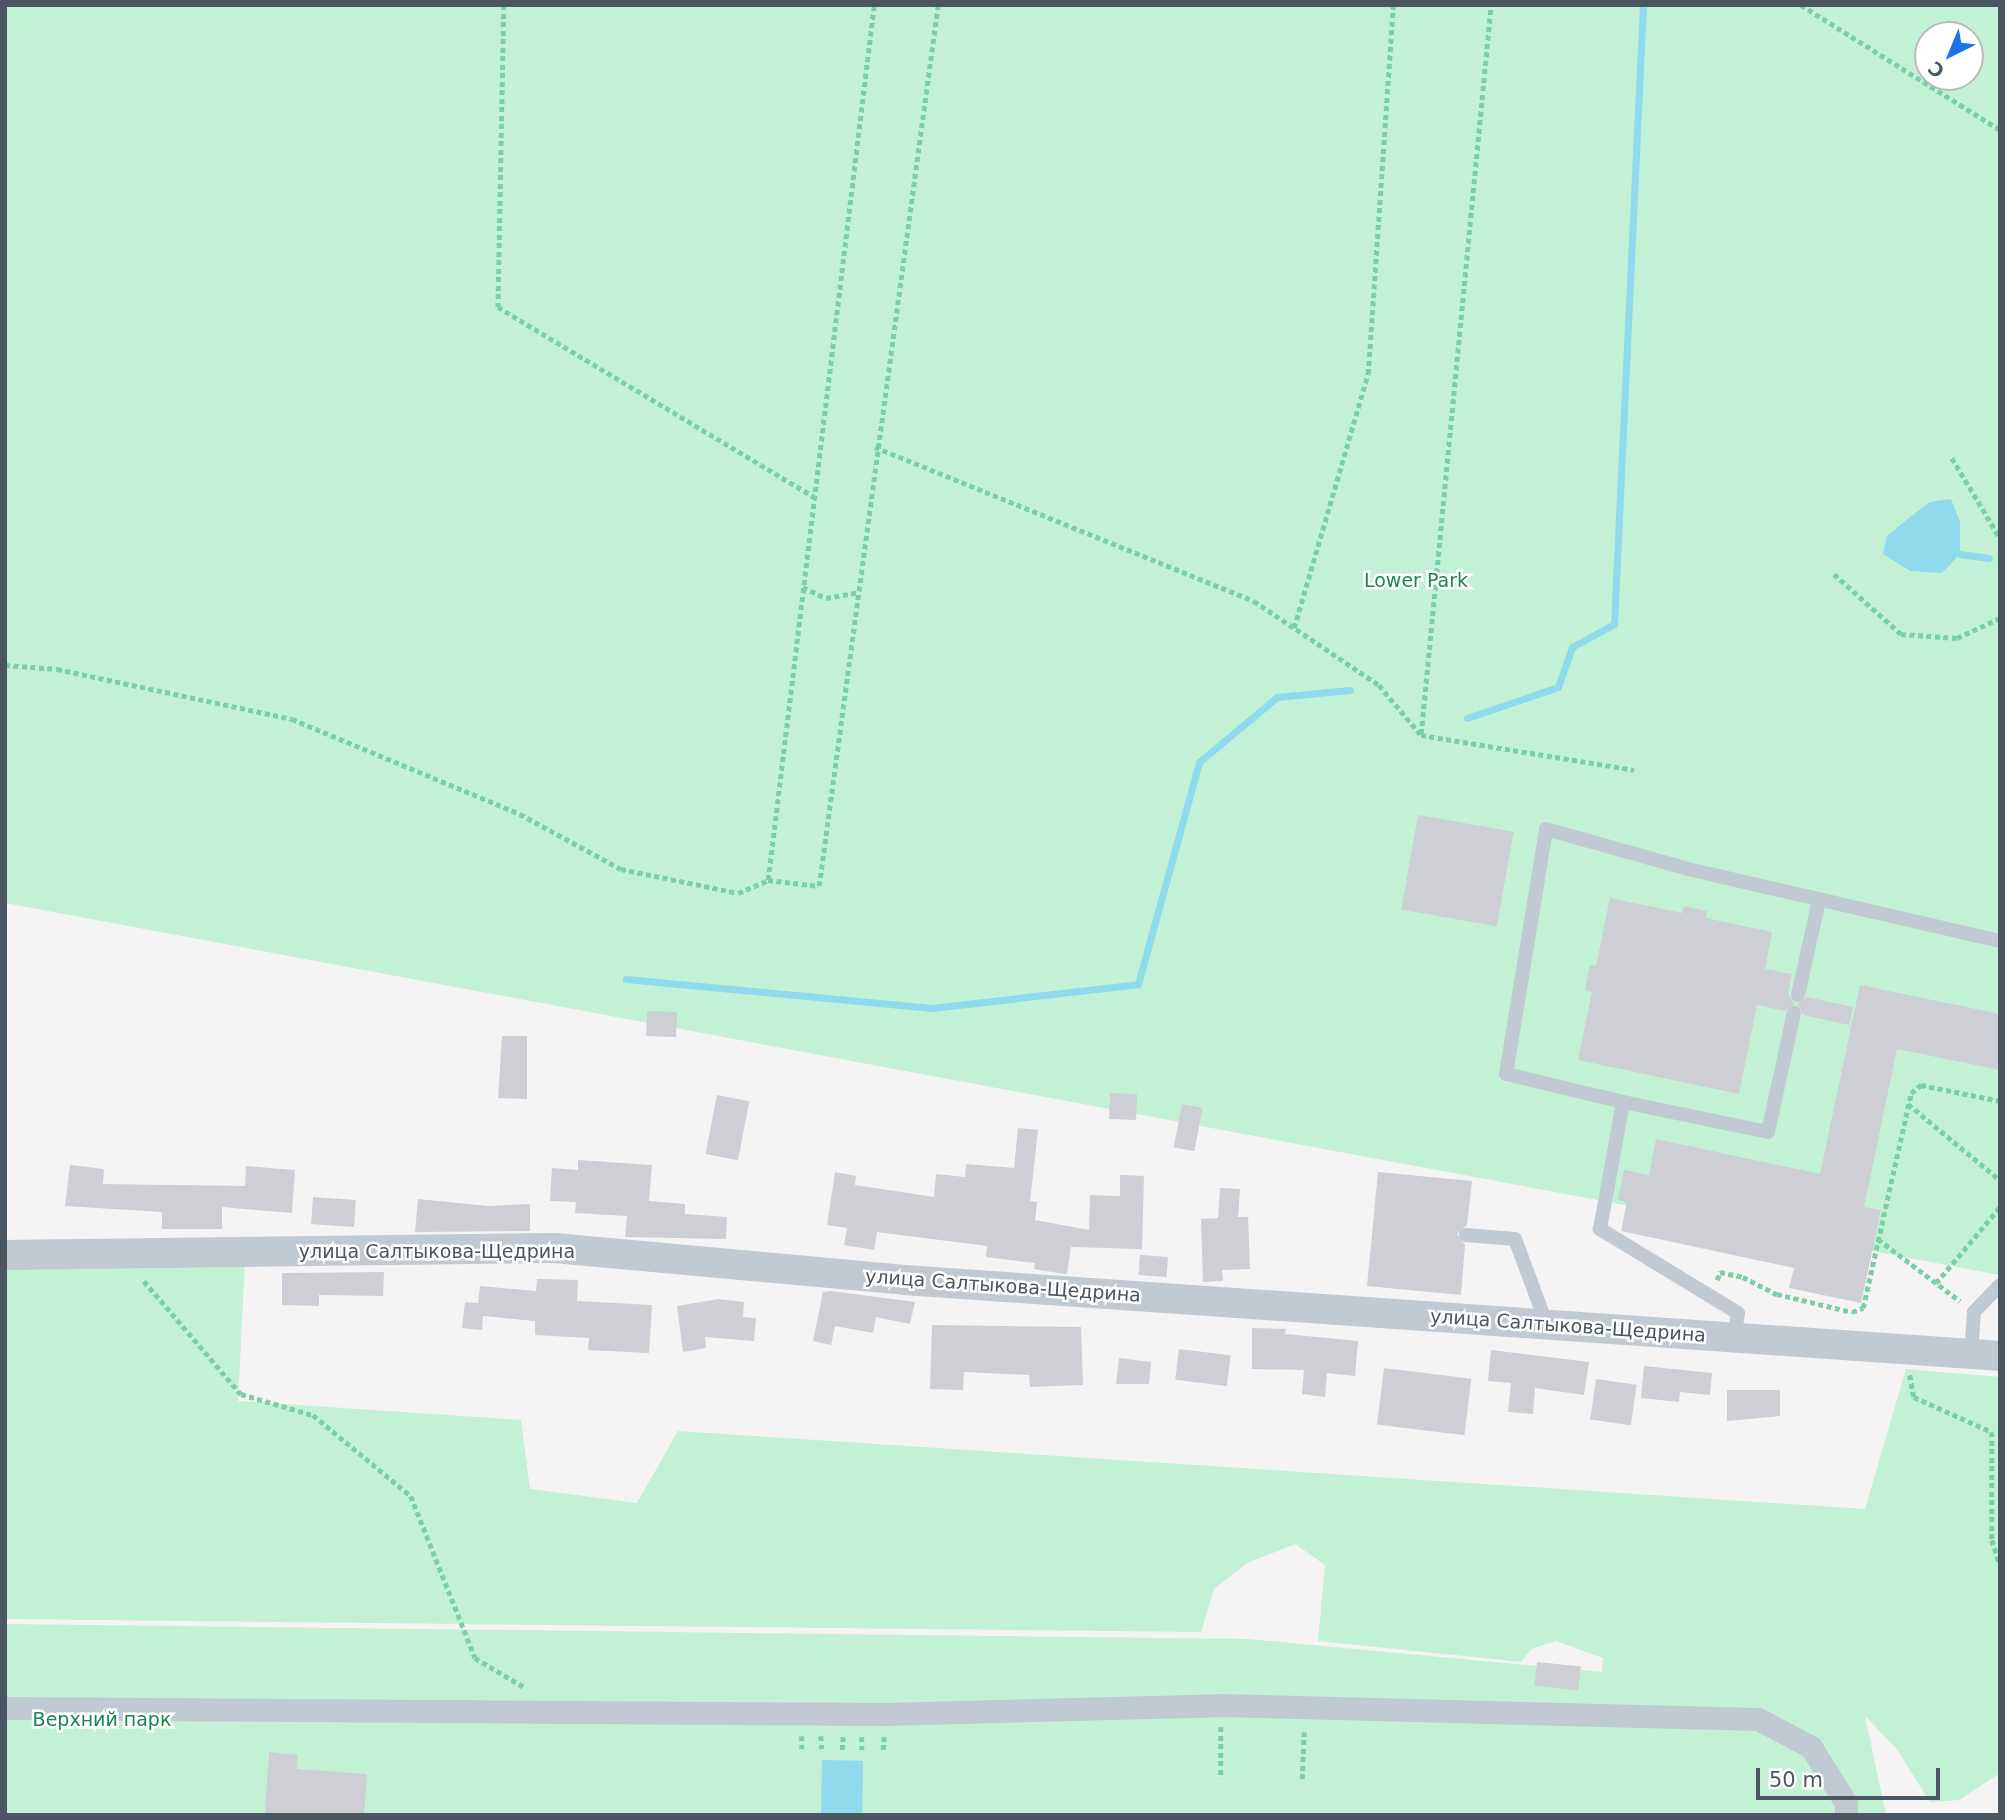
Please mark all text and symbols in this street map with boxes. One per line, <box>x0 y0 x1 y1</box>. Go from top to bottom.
north arrow <box>1914 21 1984 91</box>
text: С <box>1923 57 1949 83</box>
park label: Lower Park <box>1364 570 1468 592</box>
street label: улица Салтыкова-Щедрина <box>299 1241 575 1263</box>
street label: улица Салтыкова-Щедрина <box>864 1265 1142 1307</box>
street label: улица Салтыкова-Щедрина <box>1429 1305 1707 1347</box>
park label: Верхний парк <box>33 1709 171 1731</box>
scale bar <box>1760 1754 1944 1798</box>
text: 50 m <box>1769 1768 1823 1792</box>

